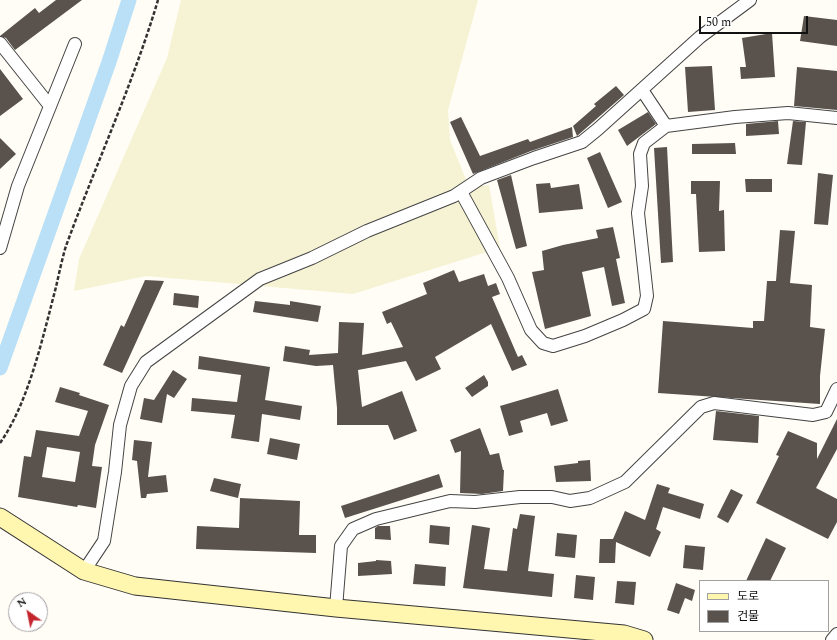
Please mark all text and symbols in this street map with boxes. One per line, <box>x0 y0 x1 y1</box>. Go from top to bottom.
scale bar <box>701 8 810 34</box>
text: 50 m <box>706 13 731 32</box>
legend <box>699 580 829 632</box>
text: 도로 <box>737 587 759 606</box>
north arrow <box>8 592 48 632</box>
text: N <box>13 593 30 612</box>
text: 건물 <box>737 607 759 626</box>

